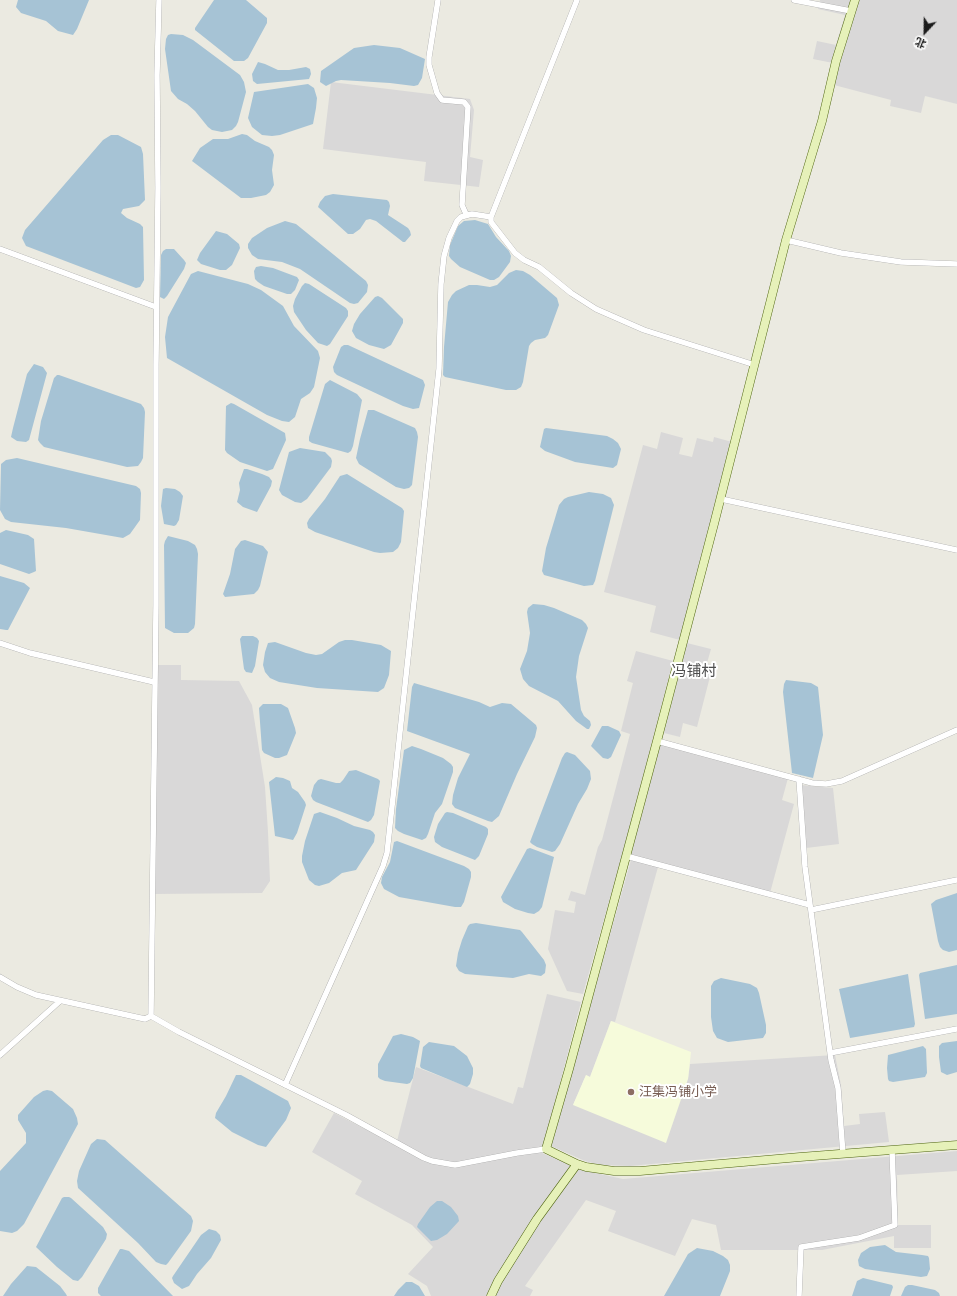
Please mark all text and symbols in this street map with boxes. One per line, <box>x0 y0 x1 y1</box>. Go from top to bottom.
north arrow <box>905 12 945 52</box>
text: 北 <box>913 35 928 52</box>
district label: 冯铺村 <box>672 663 716 681</box>
place label: 汪集冯铺小学 <box>639 1084 717 1100</box>
marker: 汪集冯铺小学 <box>626 1087 636 1097</box>

